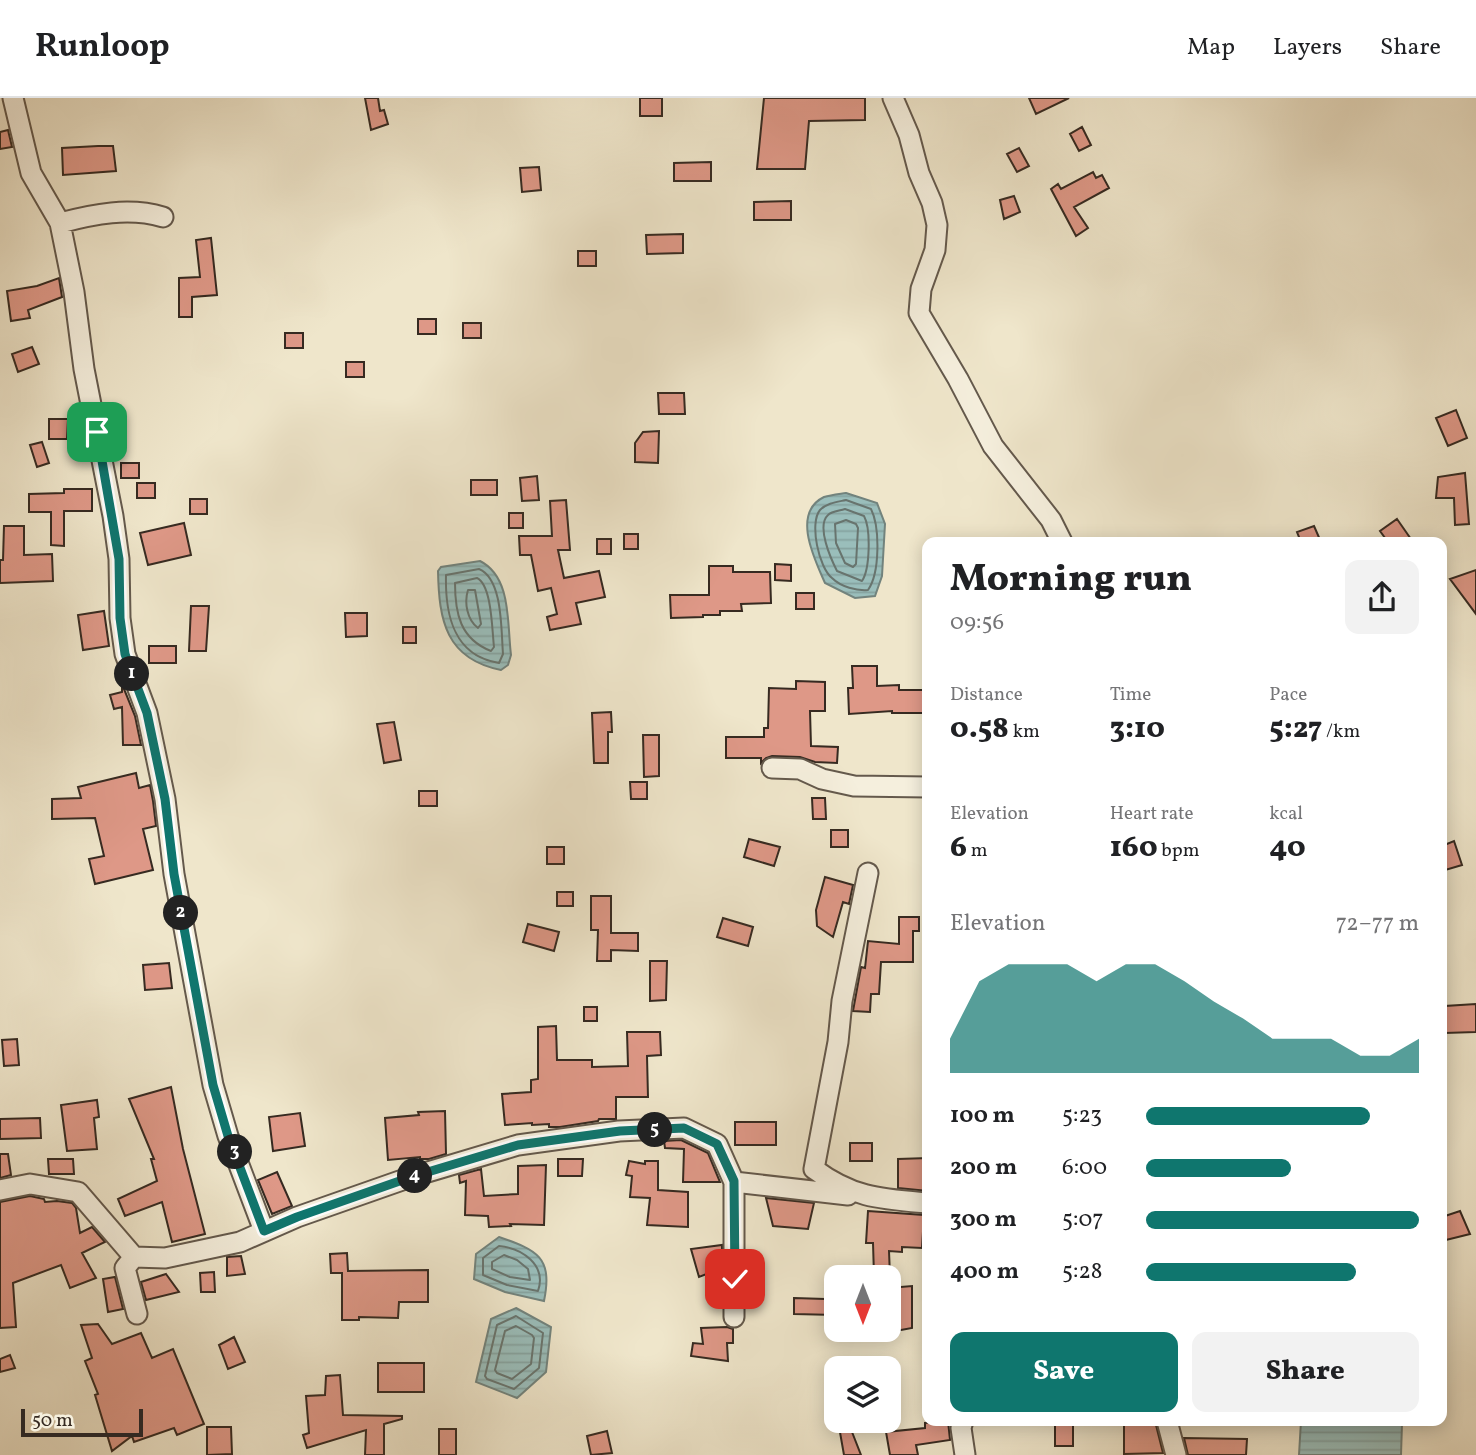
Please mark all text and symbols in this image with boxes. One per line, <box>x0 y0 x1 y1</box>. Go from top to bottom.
text: Runloop <box>35 25 170 71</box>
text: Map <box>1187 31 1235 65</box>
text: Layers <box>1273 31 1342 65</box>
text: Share <box>1380 31 1441 65</box>
pin <box>67 402 127 462</box>
icon: arrive <box>78 413 116 451</box>
text: Morning run <box>950 554 1192 607</box>
button: share <box>1345 560 1419 634</box>
text: 09:56 <box>950 607 1004 639</box>
pin: 1 <box>114 656 150 692</box>
text: 1 <box>128 660 135 686</box>
text: Distance <box>950 682 1023 708</box>
text: Time <box>1110 682 1151 708</box>
text: Pace <box>1269 682 1307 708</box>
text: 0.58 <box>950 708 1009 750</box>
text: 3:10 <box>1110 708 1165 750</box>
text: 5:27 <box>1269 708 1322 750</box>
text: km <box>1009 719 1040 745</box>
text: /km <box>1322 719 1360 745</box>
text: Elevation <box>950 801 1029 827</box>
text: Heart rate <box>1110 801 1194 827</box>
text: kcal <box>1269 801 1303 827</box>
text: 6 <box>950 827 967 869</box>
text: 160 <box>1110 827 1158 869</box>
text: 40 <box>1269 827 1306 869</box>
text: m <box>967 838 988 864</box>
text: bpm <box>1158 838 1199 864</box>
pin: 2 <box>164 896 198 930</box>
text: 2 <box>176 899 185 925</box>
text: Elevation <box>950 908 1046 940</box>
text: 72–77 m <box>1336 908 1419 940</box>
text: 100 m <box>950 1100 1015 1132</box>
text: 5:23 <box>1062 1100 1102 1132</box>
pin: 5 <box>638 1112 672 1148</box>
text: 5 <box>650 1116 659 1142</box>
pin: 3 <box>218 1134 252 1170</box>
text: 3 <box>230 1138 239 1164</box>
text: 200 m <box>950 1152 1017 1184</box>
text: 6:00 <box>1062 1152 1107 1184</box>
pin: 4 <box>398 1158 432 1194</box>
text: 4 <box>409 1162 420 1188</box>
text: 300 m <box>950 1204 1017 1236</box>
text: 5:07 <box>1062 1204 1103 1236</box>
pin <box>705 1249 765 1309</box>
text: 400 m <box>950 1256 1019 1288</box>
text: 5:28 <box>1062 1256 1103 1288</box>
icon: check <box>716 1260 754 1298</box>
north arrow <box>824 1265 901 1342</box>
map controls <box>824 1265 901 1433</box>
button: Save <box>950 1332 1178 1412</box>
button: Share <box>1192 1332 1419 1412</box>
button: layers <box>824 1356 901 1433</box>
scale bar <box>21 1406 144 1438</box>
text: 50 m <box>32 1408 73 1434</box>

